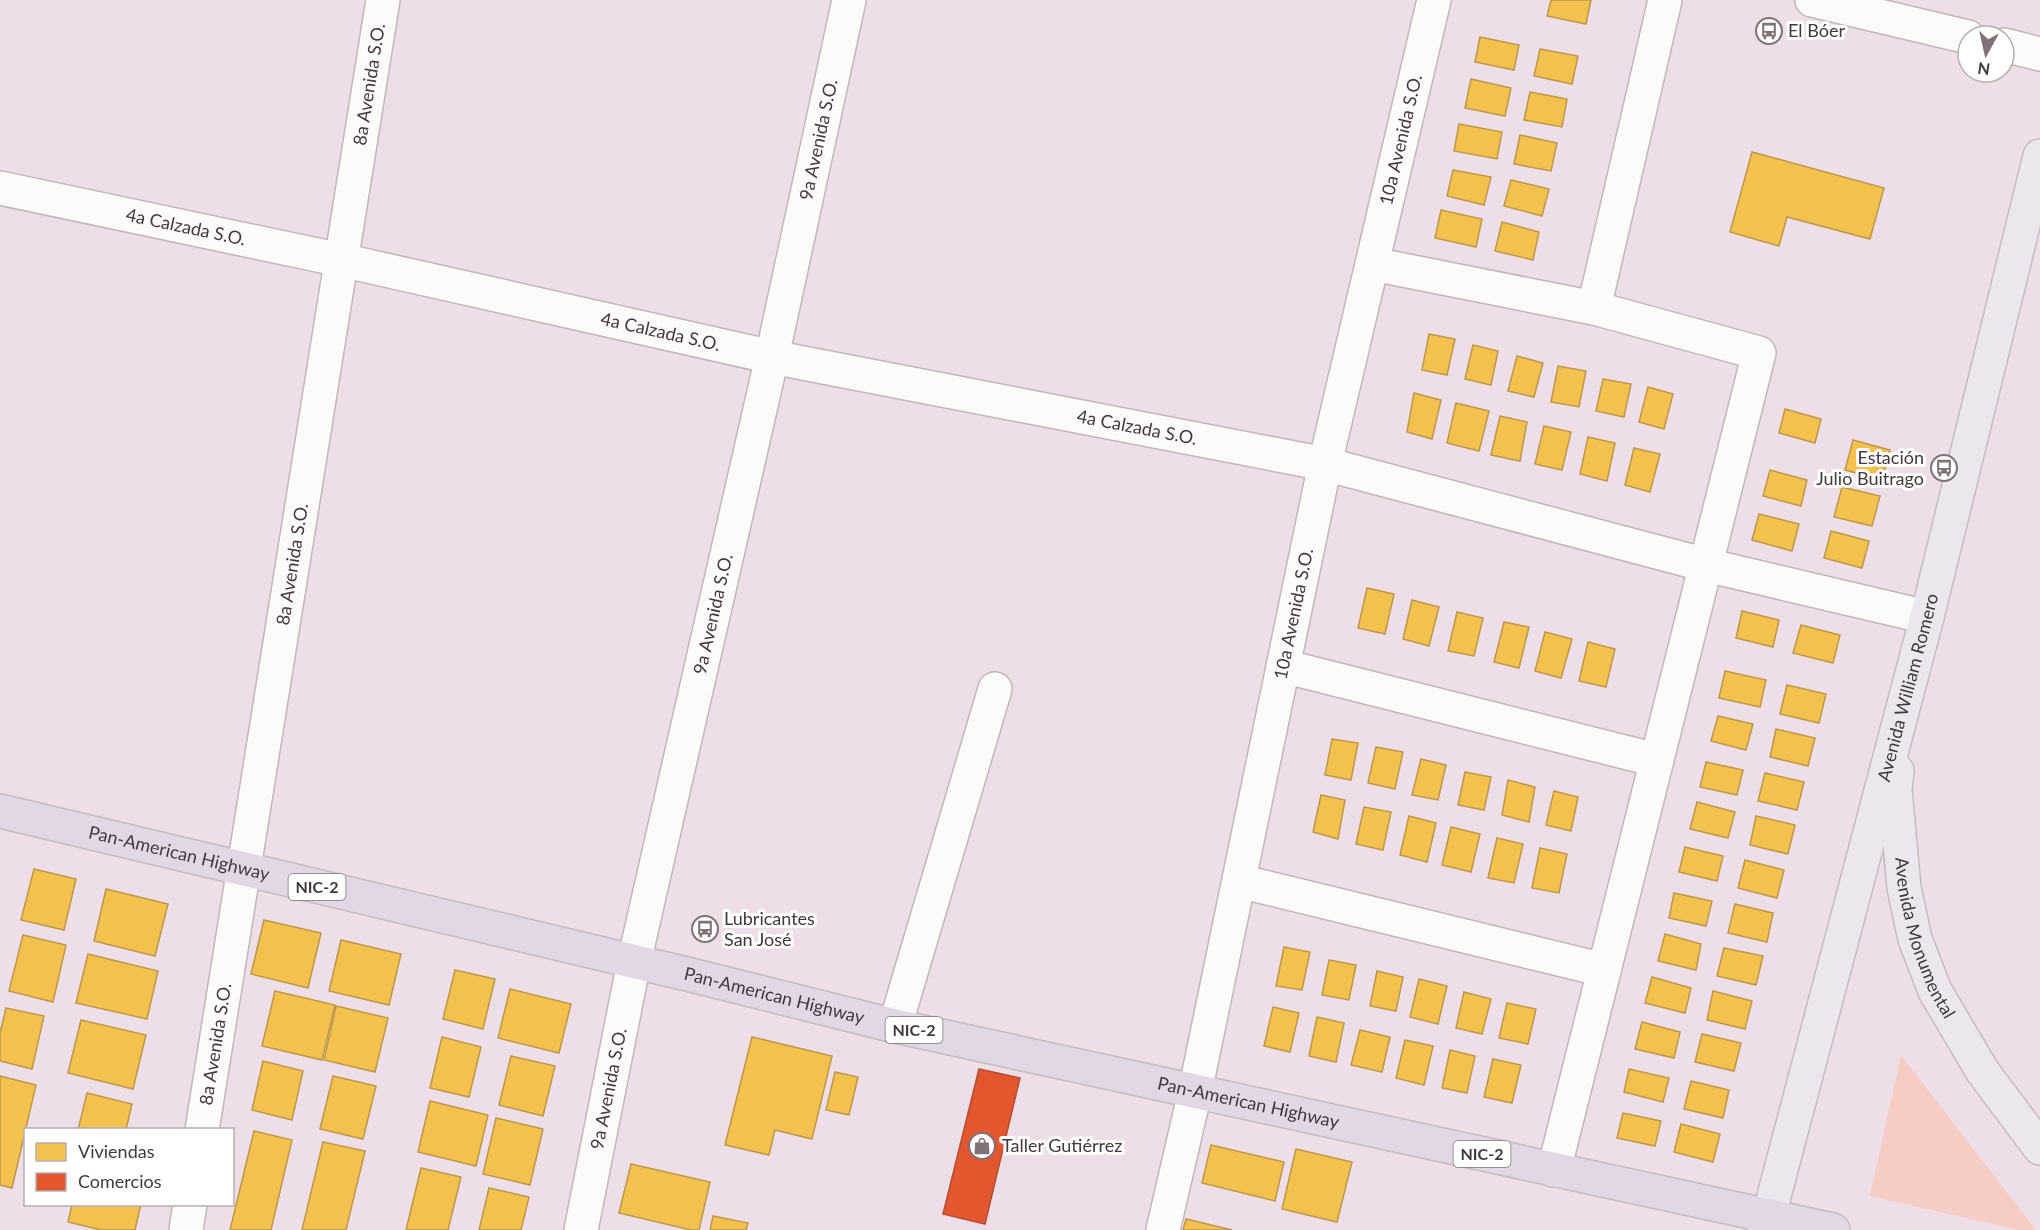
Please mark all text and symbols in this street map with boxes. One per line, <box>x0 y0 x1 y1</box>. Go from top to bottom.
bus stop icon: El Bóer <box>1754 16 1784 46</box>
place label: El Bóer <box>1788 19 1845 41</box>
street label: 8a Avenida S.O. <box>348 22 389 147</box>
north arrow <box>1956 24 2016 84</box>
text: N <box>1976 59 1991 80</box>
street label: 10a Avenida S.O. <box>1374 72 1426 207</box>
street label: 9a Avenida S.O. <box>794 77 842 202</box>
street label: 4a Calzada S.O. <box>124 203 248 250</box>
street label: 4a Calzada S.O. <box>599 307 723 355</box>
street label: 4a Calzada S.O. <box>1075 404 1199 449</box>
place label: Estación Julio Buitrago <box>1816 446 1924 489</box>
bus stop icon: Estación Julio Buitrago <box>1929 453 1959 483</box>
street label: 8a Avenida S.O. <box>271 501 312 627</box>
street label: 10a Avenida S.O. <box>1269 546 1317 681</box>
street label: 9a Avenida S.O. <box>688 551 737 676</box>
street label: Avenida William Romero <box>1872 591 1942 784</box>
street label: Pan-American Highway <box>87 820 273 885</box>
street label: Avenida Monumental <box>1891 856 1961 1022</box>
road number: NIC-2 <box>288 874 346 900</box>
place label: Lubricantes San José <box>724 907 815 950</box>
bus stop icon: Lubricantes San José <box>690 914 720 944</box>
street label: Pan-American Highway <box>682 962 868 1028</box>
street label: 8a Avenida S.O. <box>194 981 235 1107</box>
road number: NIC-2 <box>886 1017 942 1043</box>
street label: 9a Avenida S.O. <box>585 1026 631 1151</box>
street label: Pan-American Highway <box>1156 1071 1342 1132</box>
legend <box>24 1128 234 1206</box>
shop icon: Taller Gutiérrez <box>967 1131 997 1161</box>
place label: Taller Gutiérrez <box>1002 1134 1122 1156</box>
text: Viviendas <box>78 1140 155 1162</box>
road number: NIC-2 <box>1454 1141 1510 1167</box>
text: Comercios <box>78 1170 162 1192</box>

